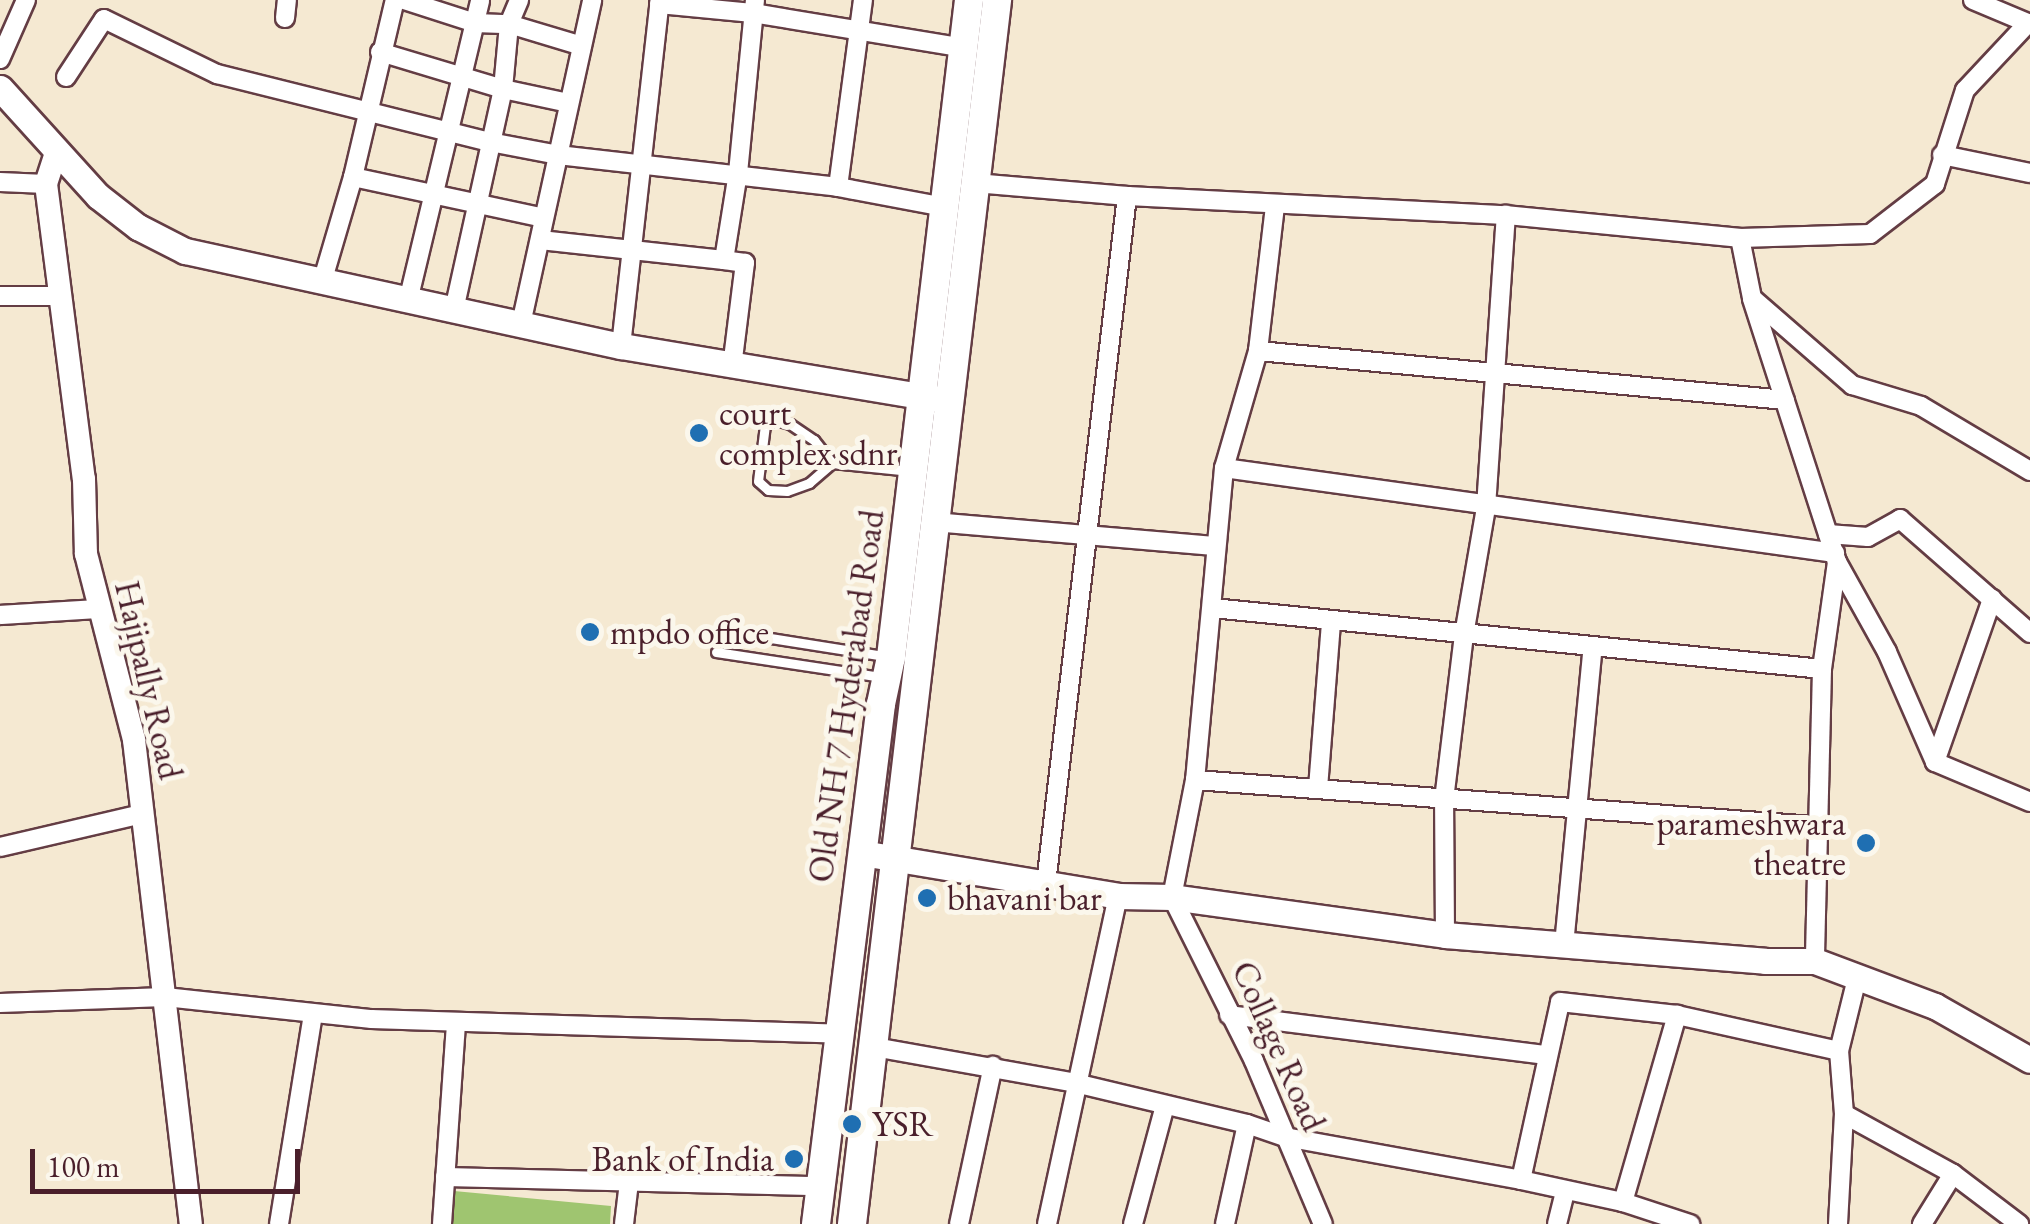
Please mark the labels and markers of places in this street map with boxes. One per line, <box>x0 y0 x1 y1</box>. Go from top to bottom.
place label: court complex sdnr <box>719 392 897 474</box>
marker: court complex sdnr <box>688 422 710 444</box>
place label: mpdo office <box>610 611 769 653</box>
marker: mpdo office <box>579 621 601 643</box>
place label: parameshwara theatre <box>1657 802 1846 884</box>
marker: parameshwara theatre <box>1855 832 1877 854</box>
place label: bhavani bar <box>947 877 1102 919</box>
marker: bhavani bar <box>916 887 938 909</box>
place label: YSR <box>872 1103 933 1145</box>
marker: YSR <box>841 1113 863 1135</box>
place label: Bank of India <box>592 1138 774 1180</box>
marker: Bank of India <box>783 1148 805 1170</box>

